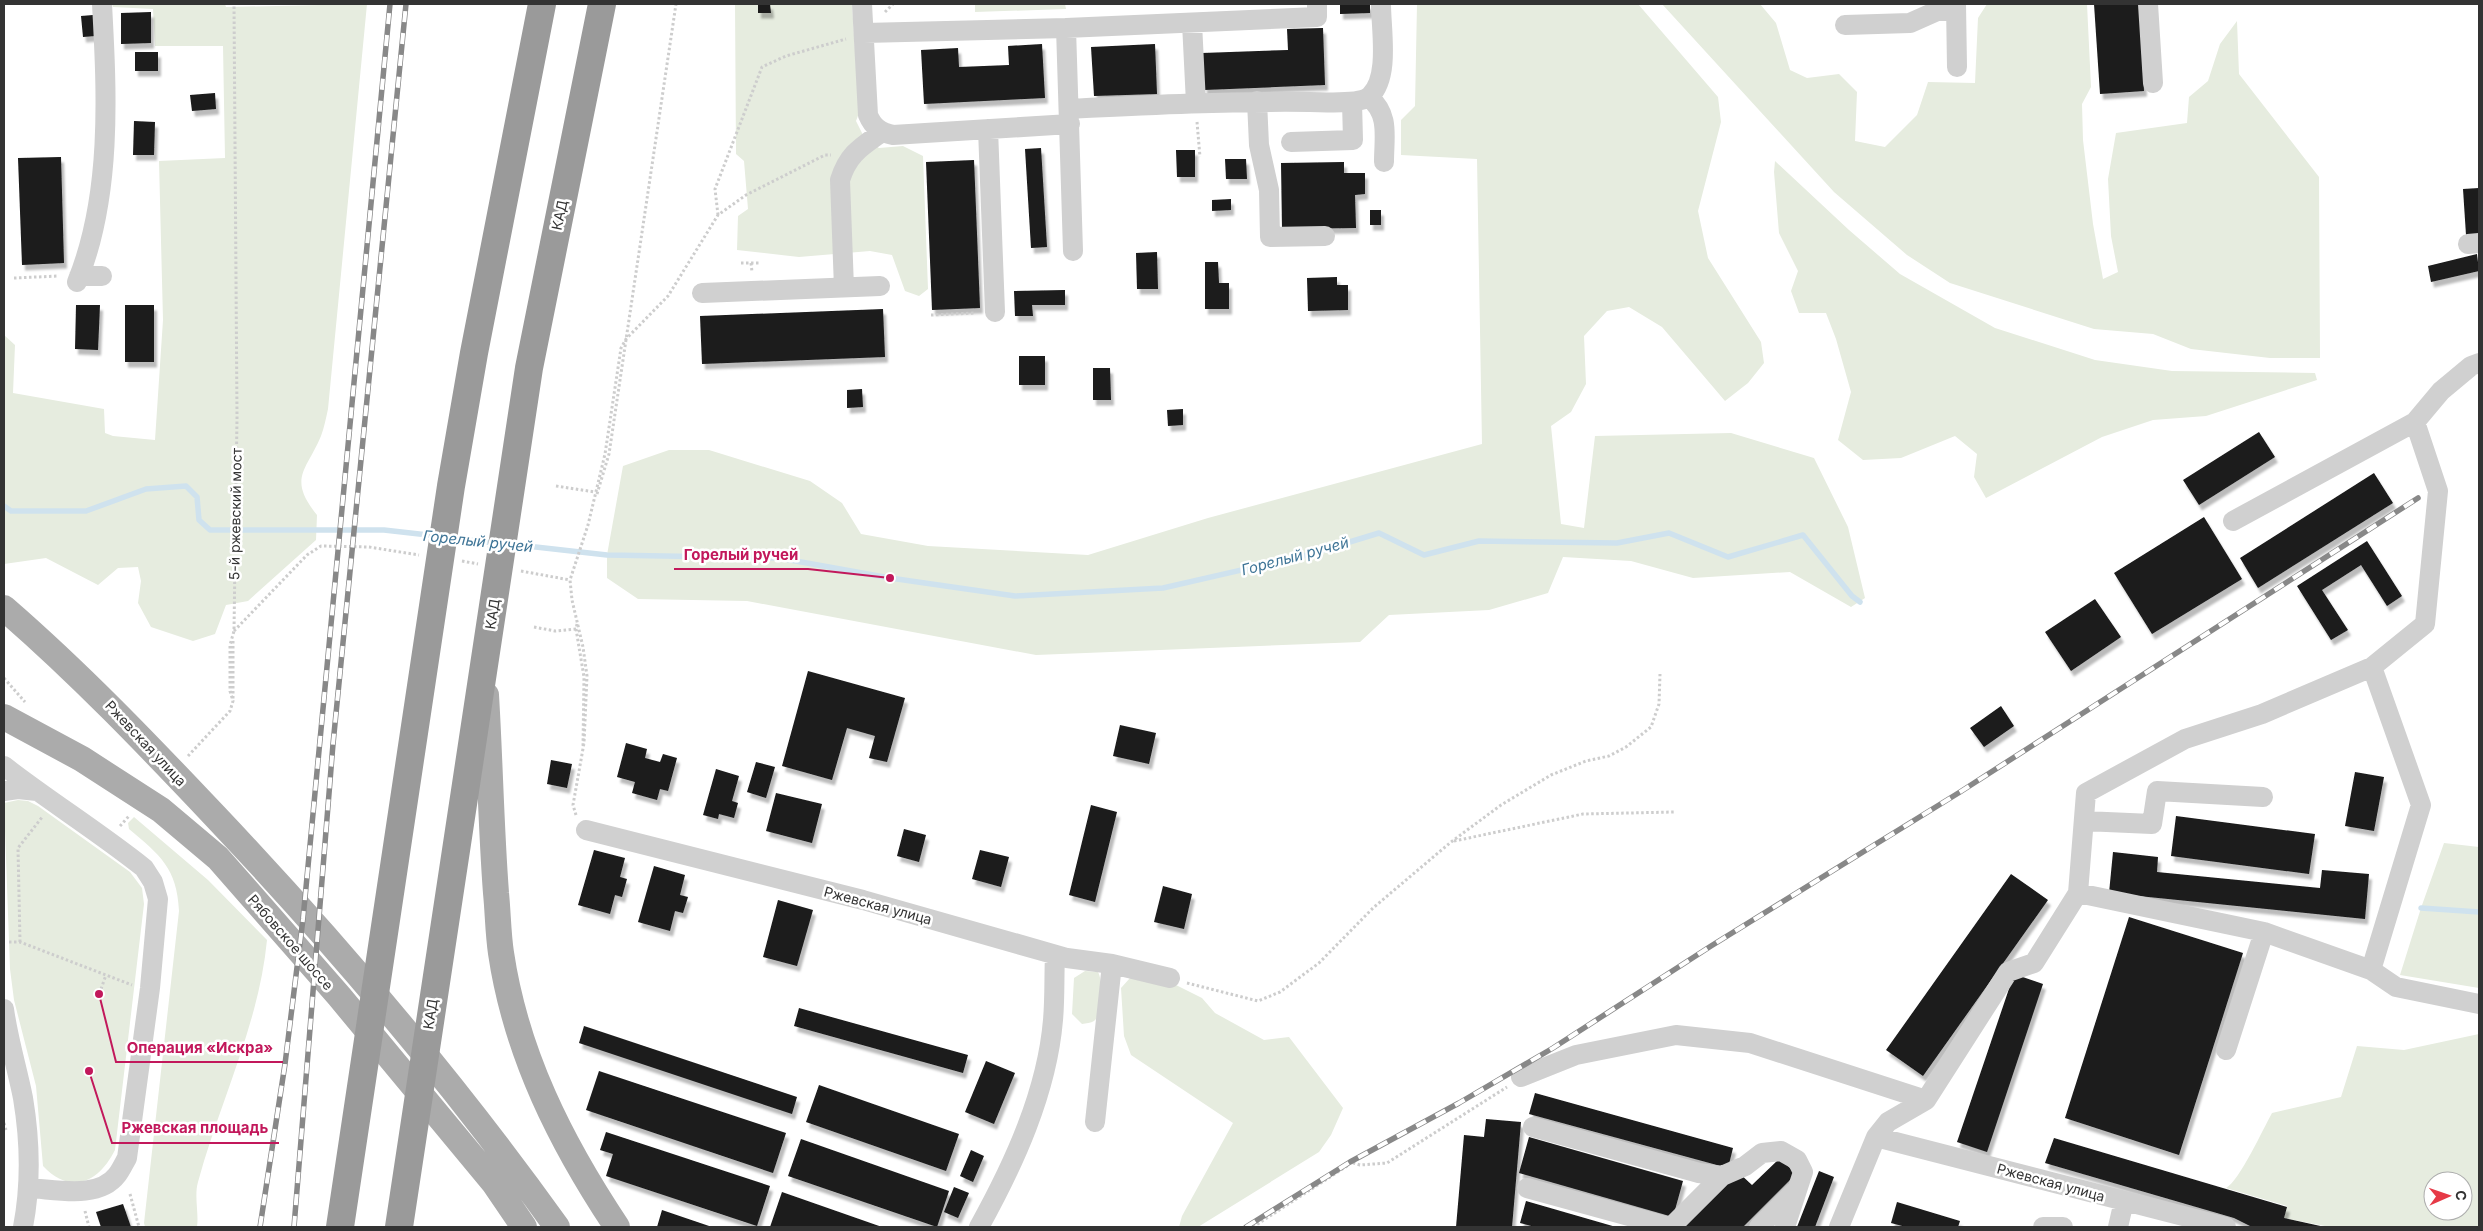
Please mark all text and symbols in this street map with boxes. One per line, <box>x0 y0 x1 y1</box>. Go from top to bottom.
street label: КАД <box>548 198 570 232</box>
street label: 5-й ржевский мост <box>225 447 245 580</box>
water label: Горелый ручей <box>422 526 534 556</box>
water label: Горелый ручей <box>1239 532 1351 579</box>
callout: Горелый ручей <box>674 539 808 569</box>
text: Горелый ручей <box>684 545 798 564</box>
street label: КАД <box>481 598 503 630</box>
street label: Ржевская улица <box>102 697 190 789</box>
street label: Ржевская улица <box>822 882 934 928</box>
street label: Рябовское шоссе <box>245 891 337 993</box>
street label: КАД <box>419 998 441 1030</box>
callout: Операция «Искра» <box>116 1032 283 1062</box>
text: Операция «Искра» <box>127 1038 273 1057</box>
callout: Ржевская площадь <box>112 1113 279 1143</box>
text: Ржевская площадь <box>122 1118 269 1137</box>
street label: Ржевская улица <box>1995 1159 2107 1205</box>
north arrow <box>2423 1171 2473 1221</box>
text: С <box>2453 1190 2470 1201</box>

